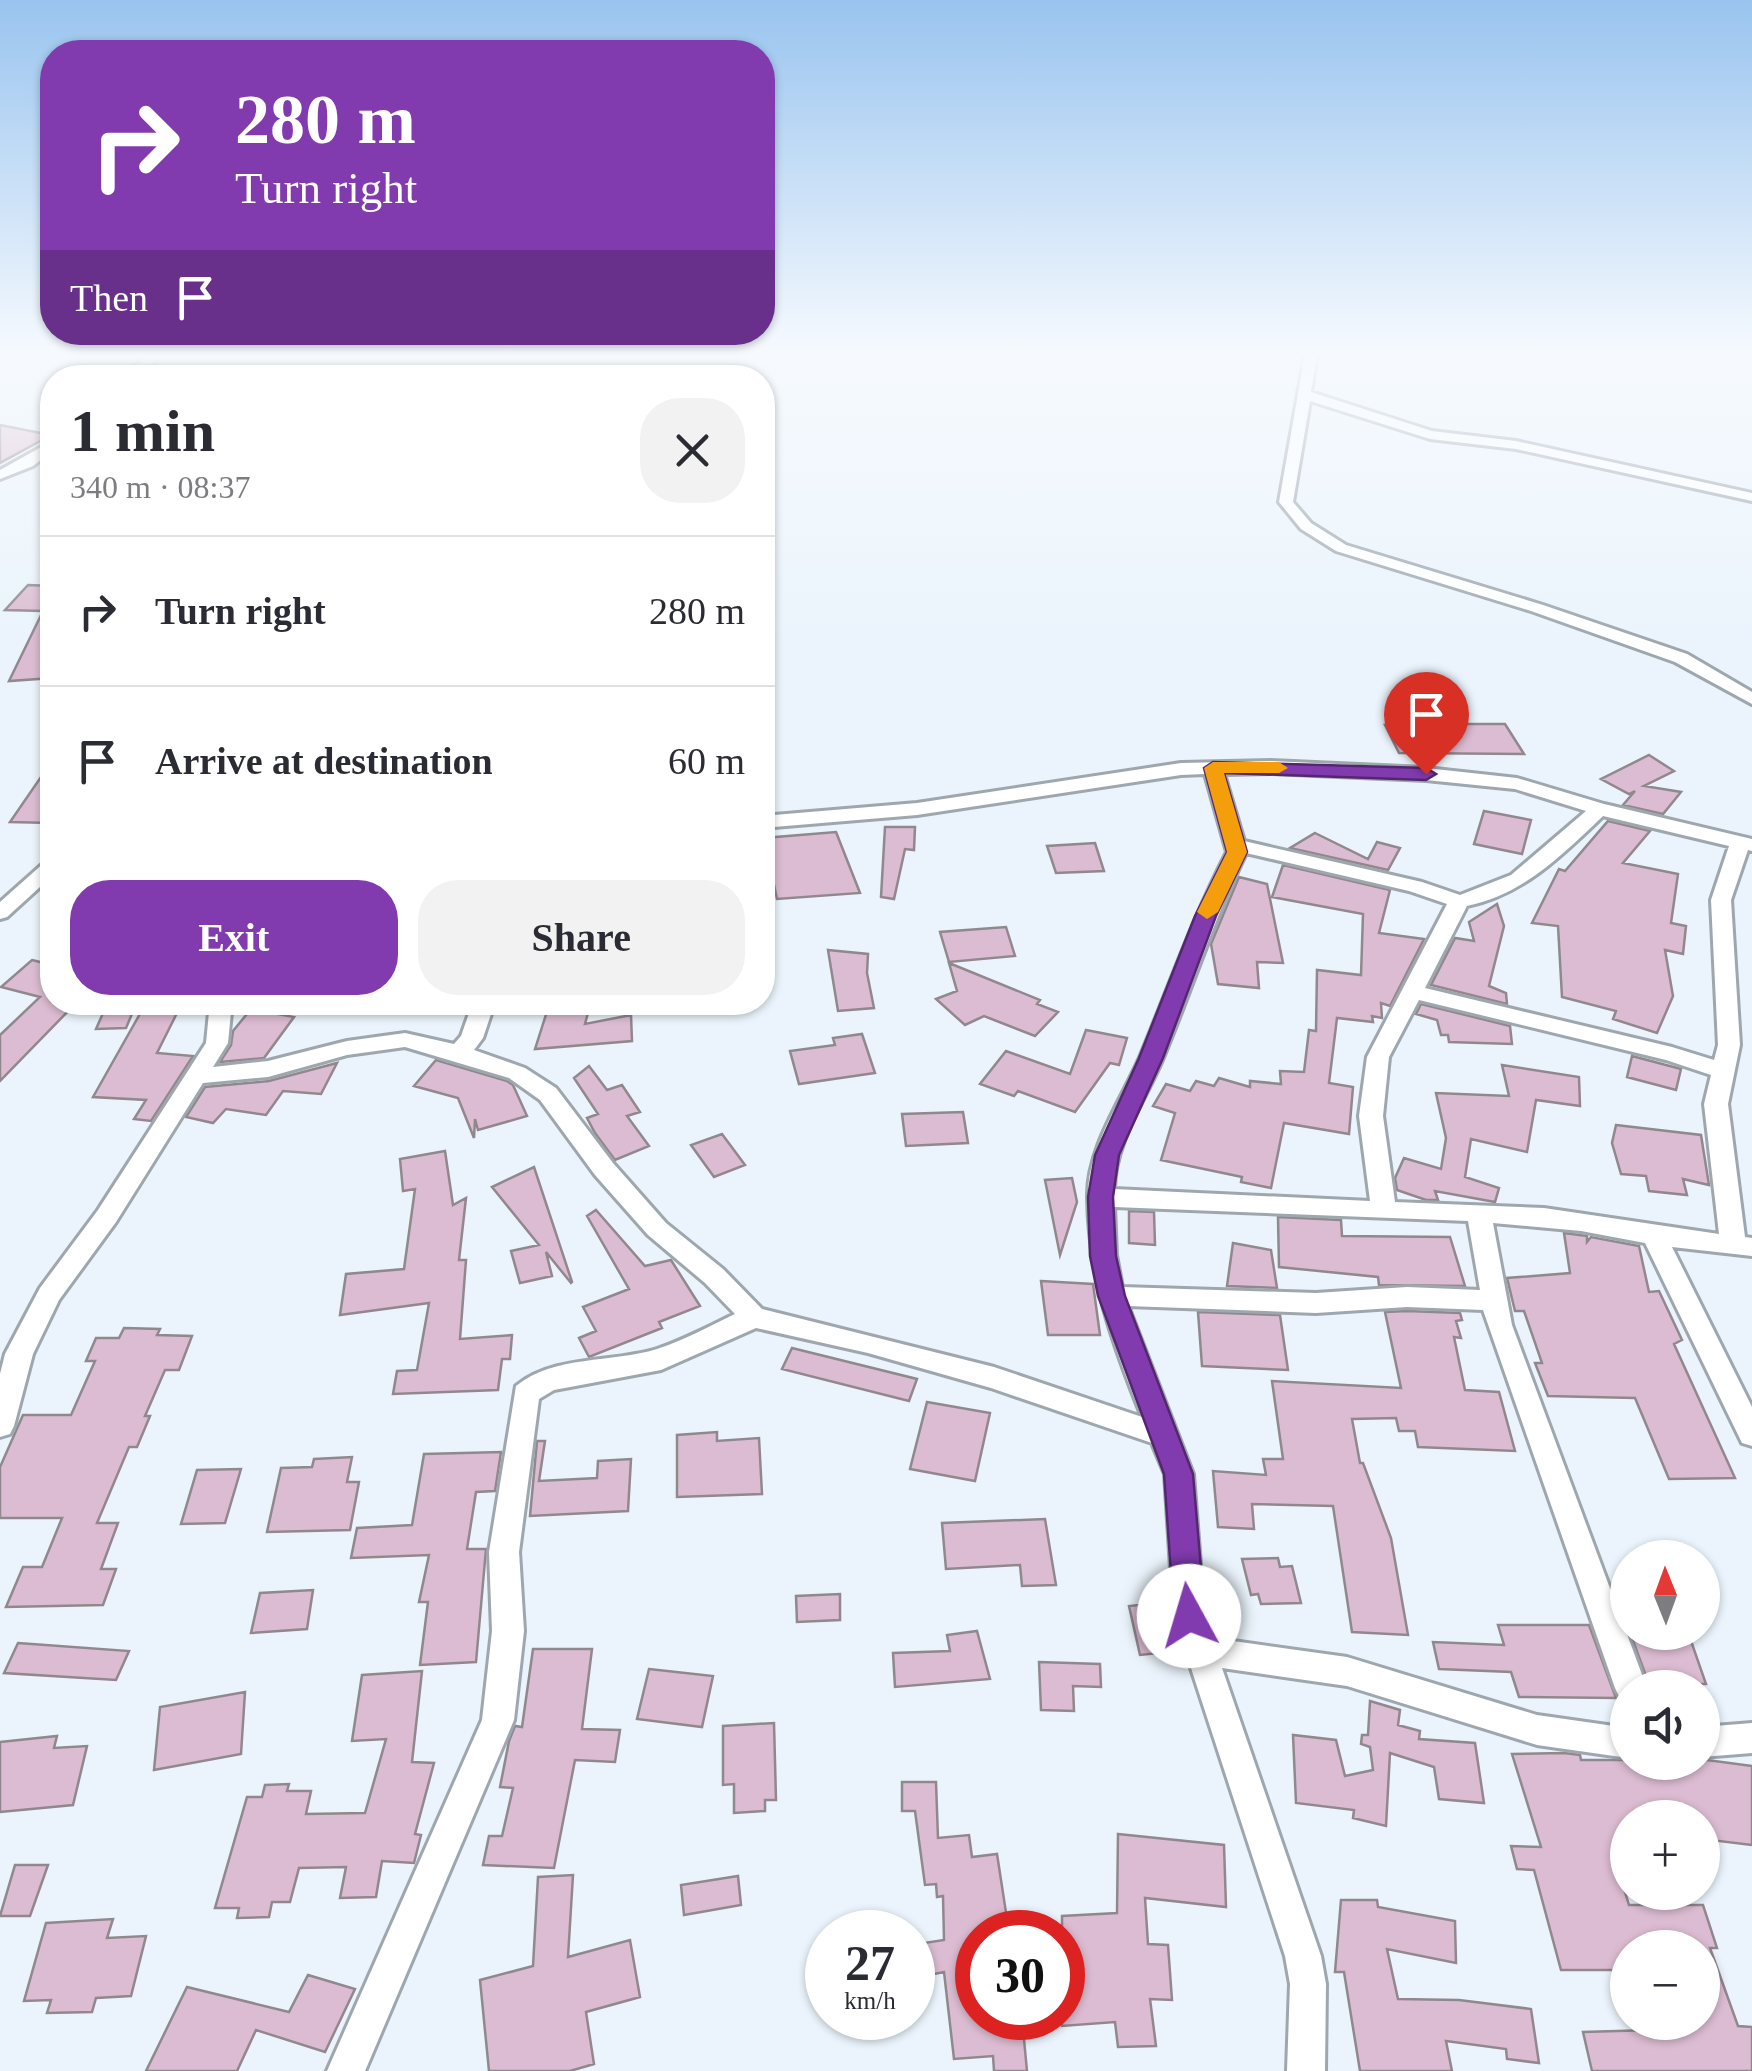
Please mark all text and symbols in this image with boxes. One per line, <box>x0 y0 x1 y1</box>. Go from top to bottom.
icon: right <box>70 80 200 210</box>
text: 280 m <box>235 81 416 158</box>
text: Turn right <box>235 163 417 213</box>
icon: arrive <box>168 270 223 325</box>
text: Then <box>70 277 148 319</box>
text: 1 min <box>70 398 215 464</box>
button: close <box>640 398 745 503</box>
text: 340 m · 08:37 <box>70 469 250 505</box>
icon: right <box>70 584 125 639</box>
text: Turn right <box>155 590 326 632</box>
text: 280 m <box>649 590 745 632</box>
pin <box>1384 672 1469 775</box>
icon: arrive <box>1399 687 1454 742</box>
icon: arrive <box>70 734 125 789</box>
text: Arrive at destination <box>155 740 493 782</box>
text: 60 m <box>668 740 745 782</box>
button: Exit <box>70 880 398 995</box>
button: Share <box>418 880 745 995</box>
north arrow <box>1610 1540 1720 1650</box>
map controls <box>1610 1540 1720 2040</box>
position arrow <box>1137 1564 1241 1668</box>
button: sound <box>1610 1670 1720 1780</box>
button: + <box>1610 1800 1720 1910</box>
speed limit sign: 30 <box>955 1910 1085 2040</box>
button: − <box>1610 1930 1720 2040</box>
text: 27 <box>845 1935 895 1991</box>
text: km/h <box>844 1987 896 2014</box>

